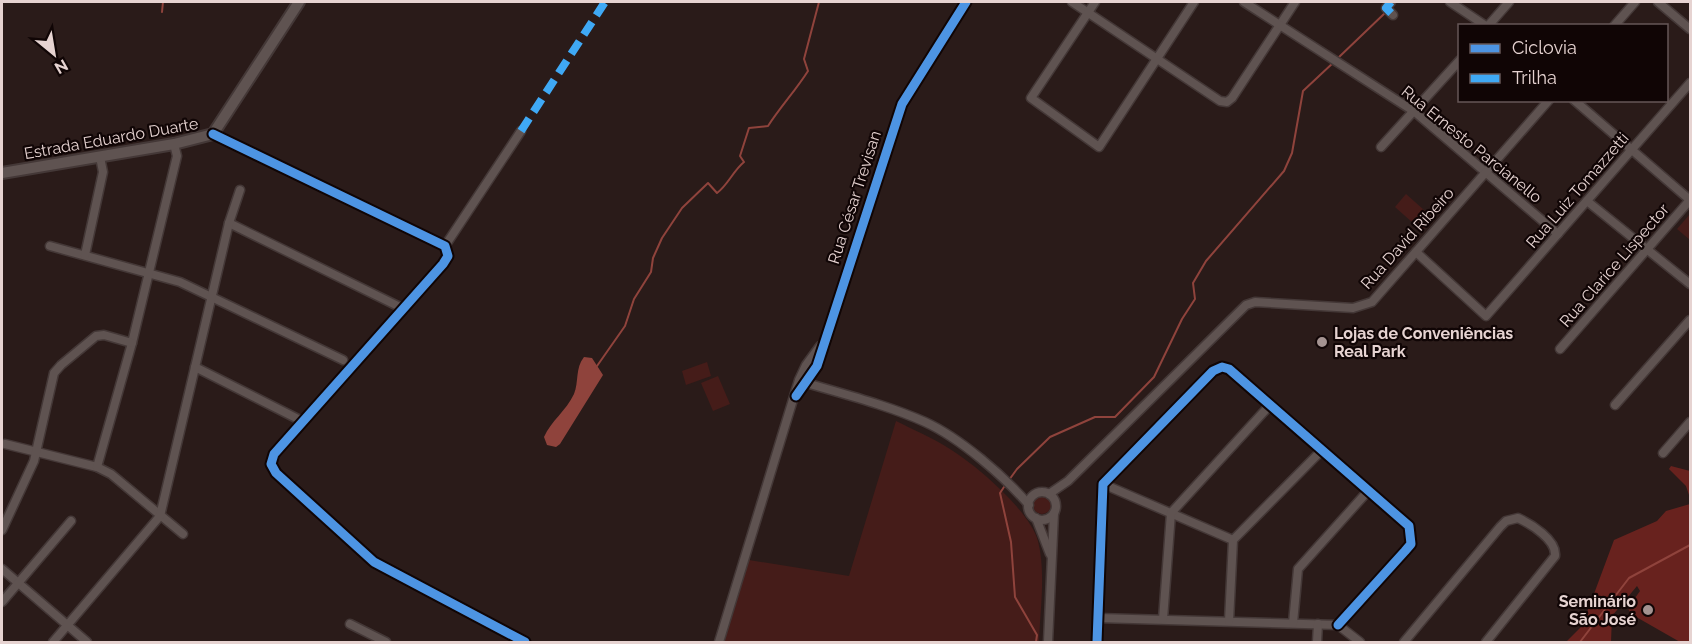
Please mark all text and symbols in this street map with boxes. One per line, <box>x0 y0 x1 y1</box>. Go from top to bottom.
north arrow <box>24 24 84 84</box>
legend <box>1458 24 1668 102</box>
text: Ciclovia <box>1512 37 1577 58</box>
text: N <box>51 55 71 78</box>
text: Trilha <box>1512 67 1557 88</box>
street label: Rua Ernesto Parcianello <box>1398 82 1546 207</box>
street label: Estrada Eduardo Duarte <box>23 114 200 163</box>
street label: Rua César Trevisan <box>824 128 885 266</box>
street label: Rua Luiz Tomazzetti <box>1522 129 1633 252</box>
street label: Rua David Ribeiro <box>1357 184 1458 293</box>
street label: Rua Clarice Lispector <box>1556 200 1673 331</box>
place label: Lojas de Conveniências Real Park <box>1334 324 1513 361</box>
marker: Lojas de Conveniências Real Park <box>1315 335 1329 349</box>
place label: Seminário São José <box>1559 592 1636 629</box>
marker: Seminário São José <box>1641 603 1655 617</box>

